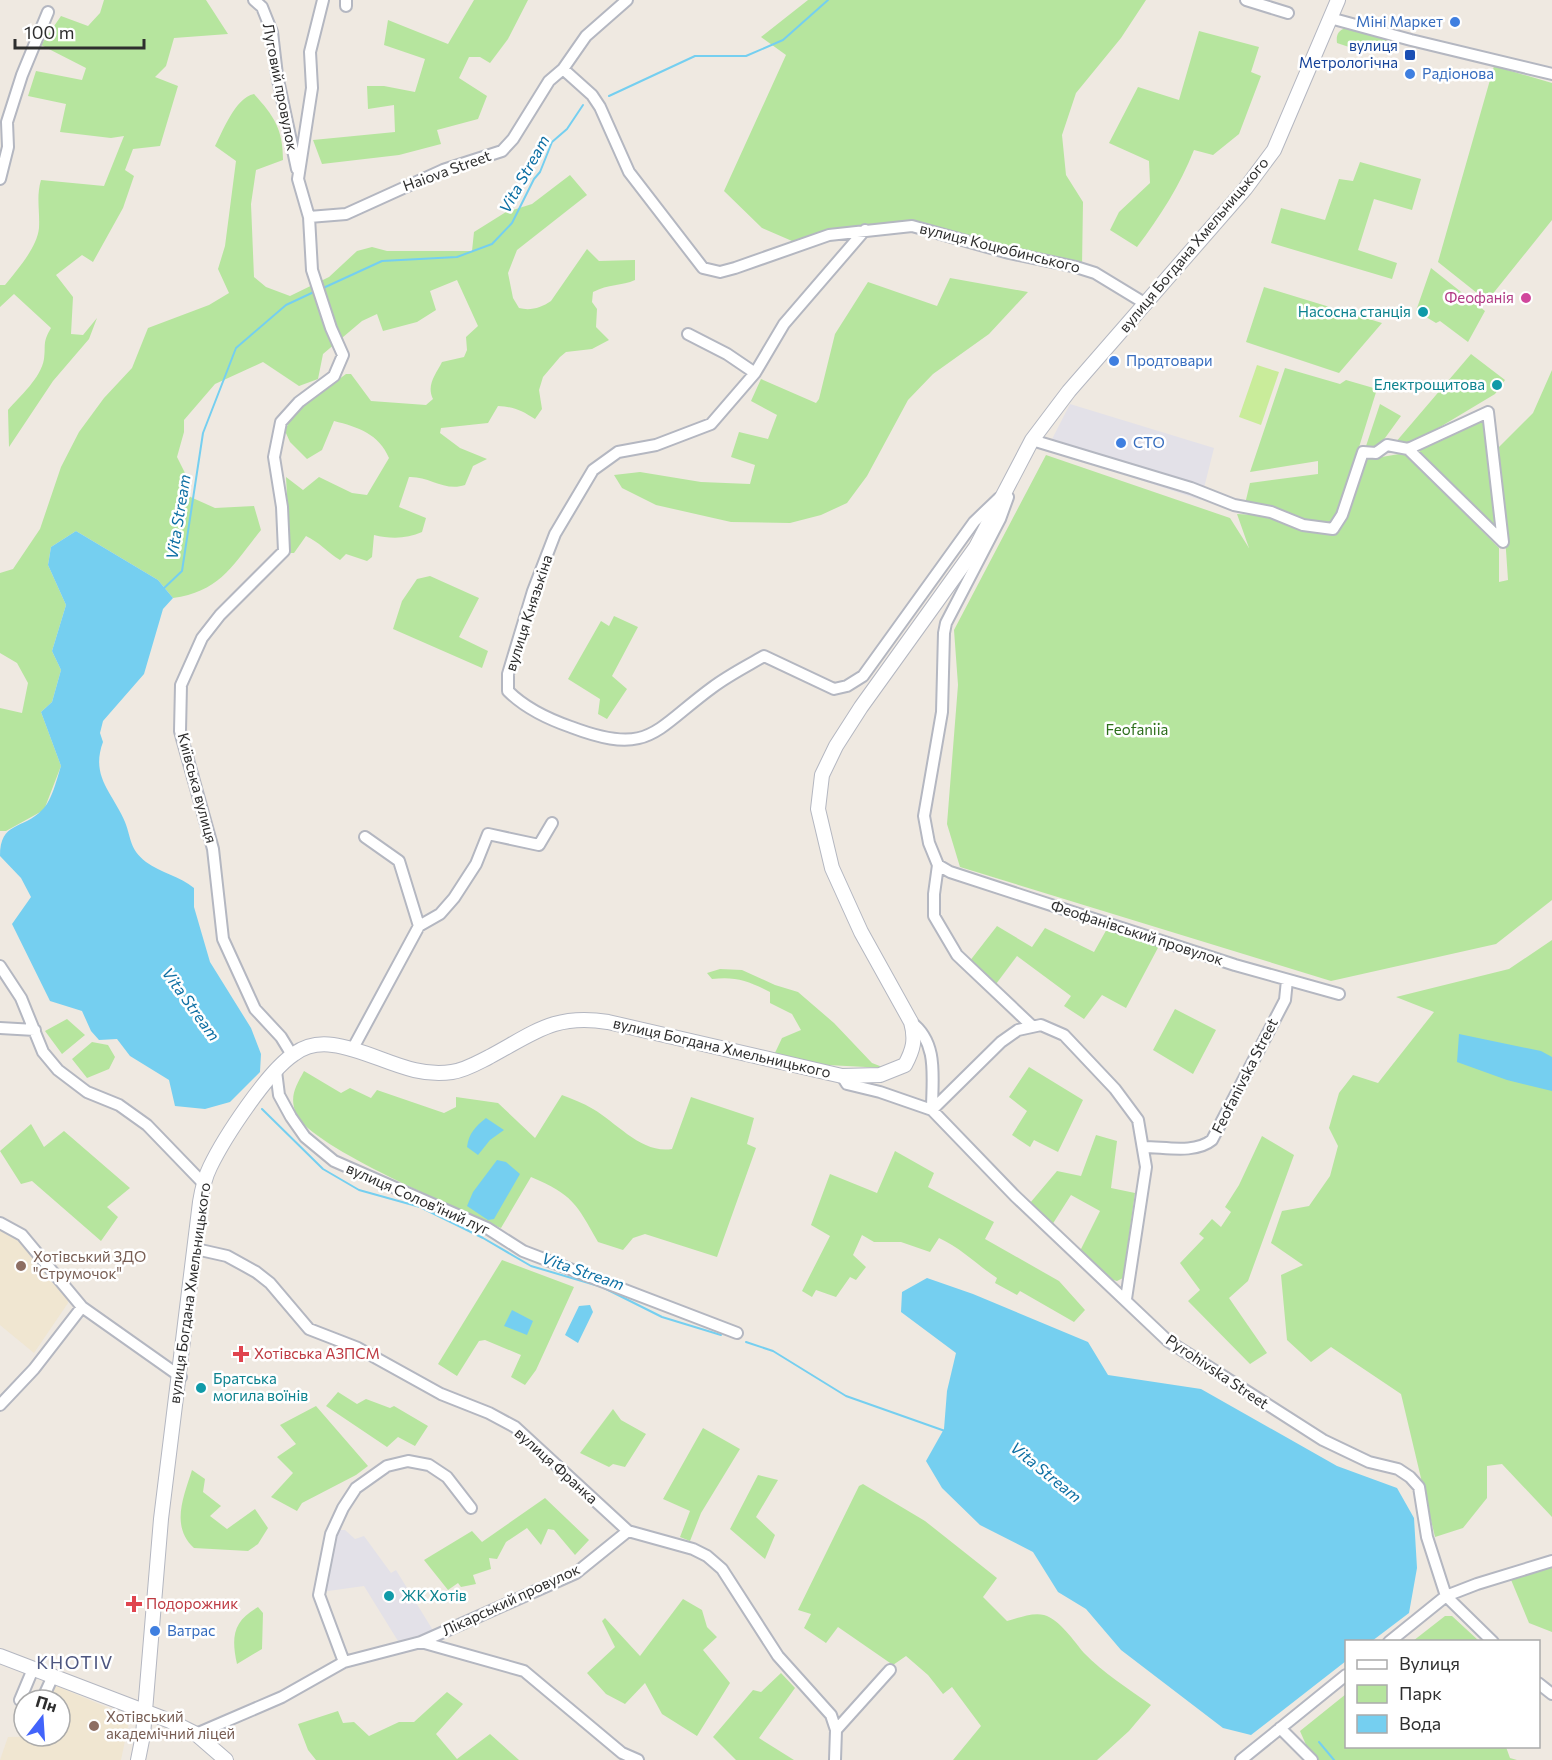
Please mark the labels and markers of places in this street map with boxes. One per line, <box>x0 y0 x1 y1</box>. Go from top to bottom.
place label: Міні Маркет <box>1356 12 1443 30</box>
marker: Міні Маркет <box>1448 15 1462 29</box>
place label: вулиця Метрологічна <box>1299 36 1398 71</box>
marker: вулиця Метрологічна <box>1403 48 1417 62</box>
place label: Радіонова <box>1422 64 1494 82</box>
marker: Радіонова <box>1403 67 1417 81</box>
place label: Феофанія <box>1444 288 1514 306</box>
marker: Феофанія <box>1519 291 1533 305</box>
place label: Насосна станція <box>1298 302 1411 320</box>
marker: Насосна станція <box>1416 305 1430 319</box>
place label: Продтовари <box>1126 351 1213 369</box>
marker: Продтовари <box>1107 354 1121 368</box>
place label: Електрощитова <box>1374 375 1485 393</box>
marker: Електрощитова <box>1490 378 1504 392</box>
place label: СТО <box>1133 433 1165 451</box>
marker: СТО <box>1114 436 1128 450</box>
place label: Хотівський ЗДО "Струмочок" <box>33 1247 146 1282</box>
marker: Хотівський ЗДО "Струмочок" <box>14 1259 28 1273</box>
place label: Хотівська АЗПСМ <box>254 1344 380 1362</box>
marker: Хотівська АЗПСМ <box>232 1345 250 1363</box>
place label: Братська могила воїнів <box>213 1369 308 1404</box>
marker: Братська могила воїнів <box>194 1381 208 1395</box>
place label: ЖК Хотів <box>401 1586 467 1604</box>
marker: ЖК Хотів <box>382 1589 396 1603</box>
place label: Подорожник <box>146 1594 238 1612</box>
marker: Подорожник <box>127 1597 141 1611</box>
place label: Ватрас <box>167 1621 216 1639</box>
marker: Ватрас <box>148 1624 162 1638</box>
place label: Хотівський академічний ліцей <box>106 1707 235 1742</box>
marker: Хотівський академічний ліцей <box>87 1719 101 1733</box>

